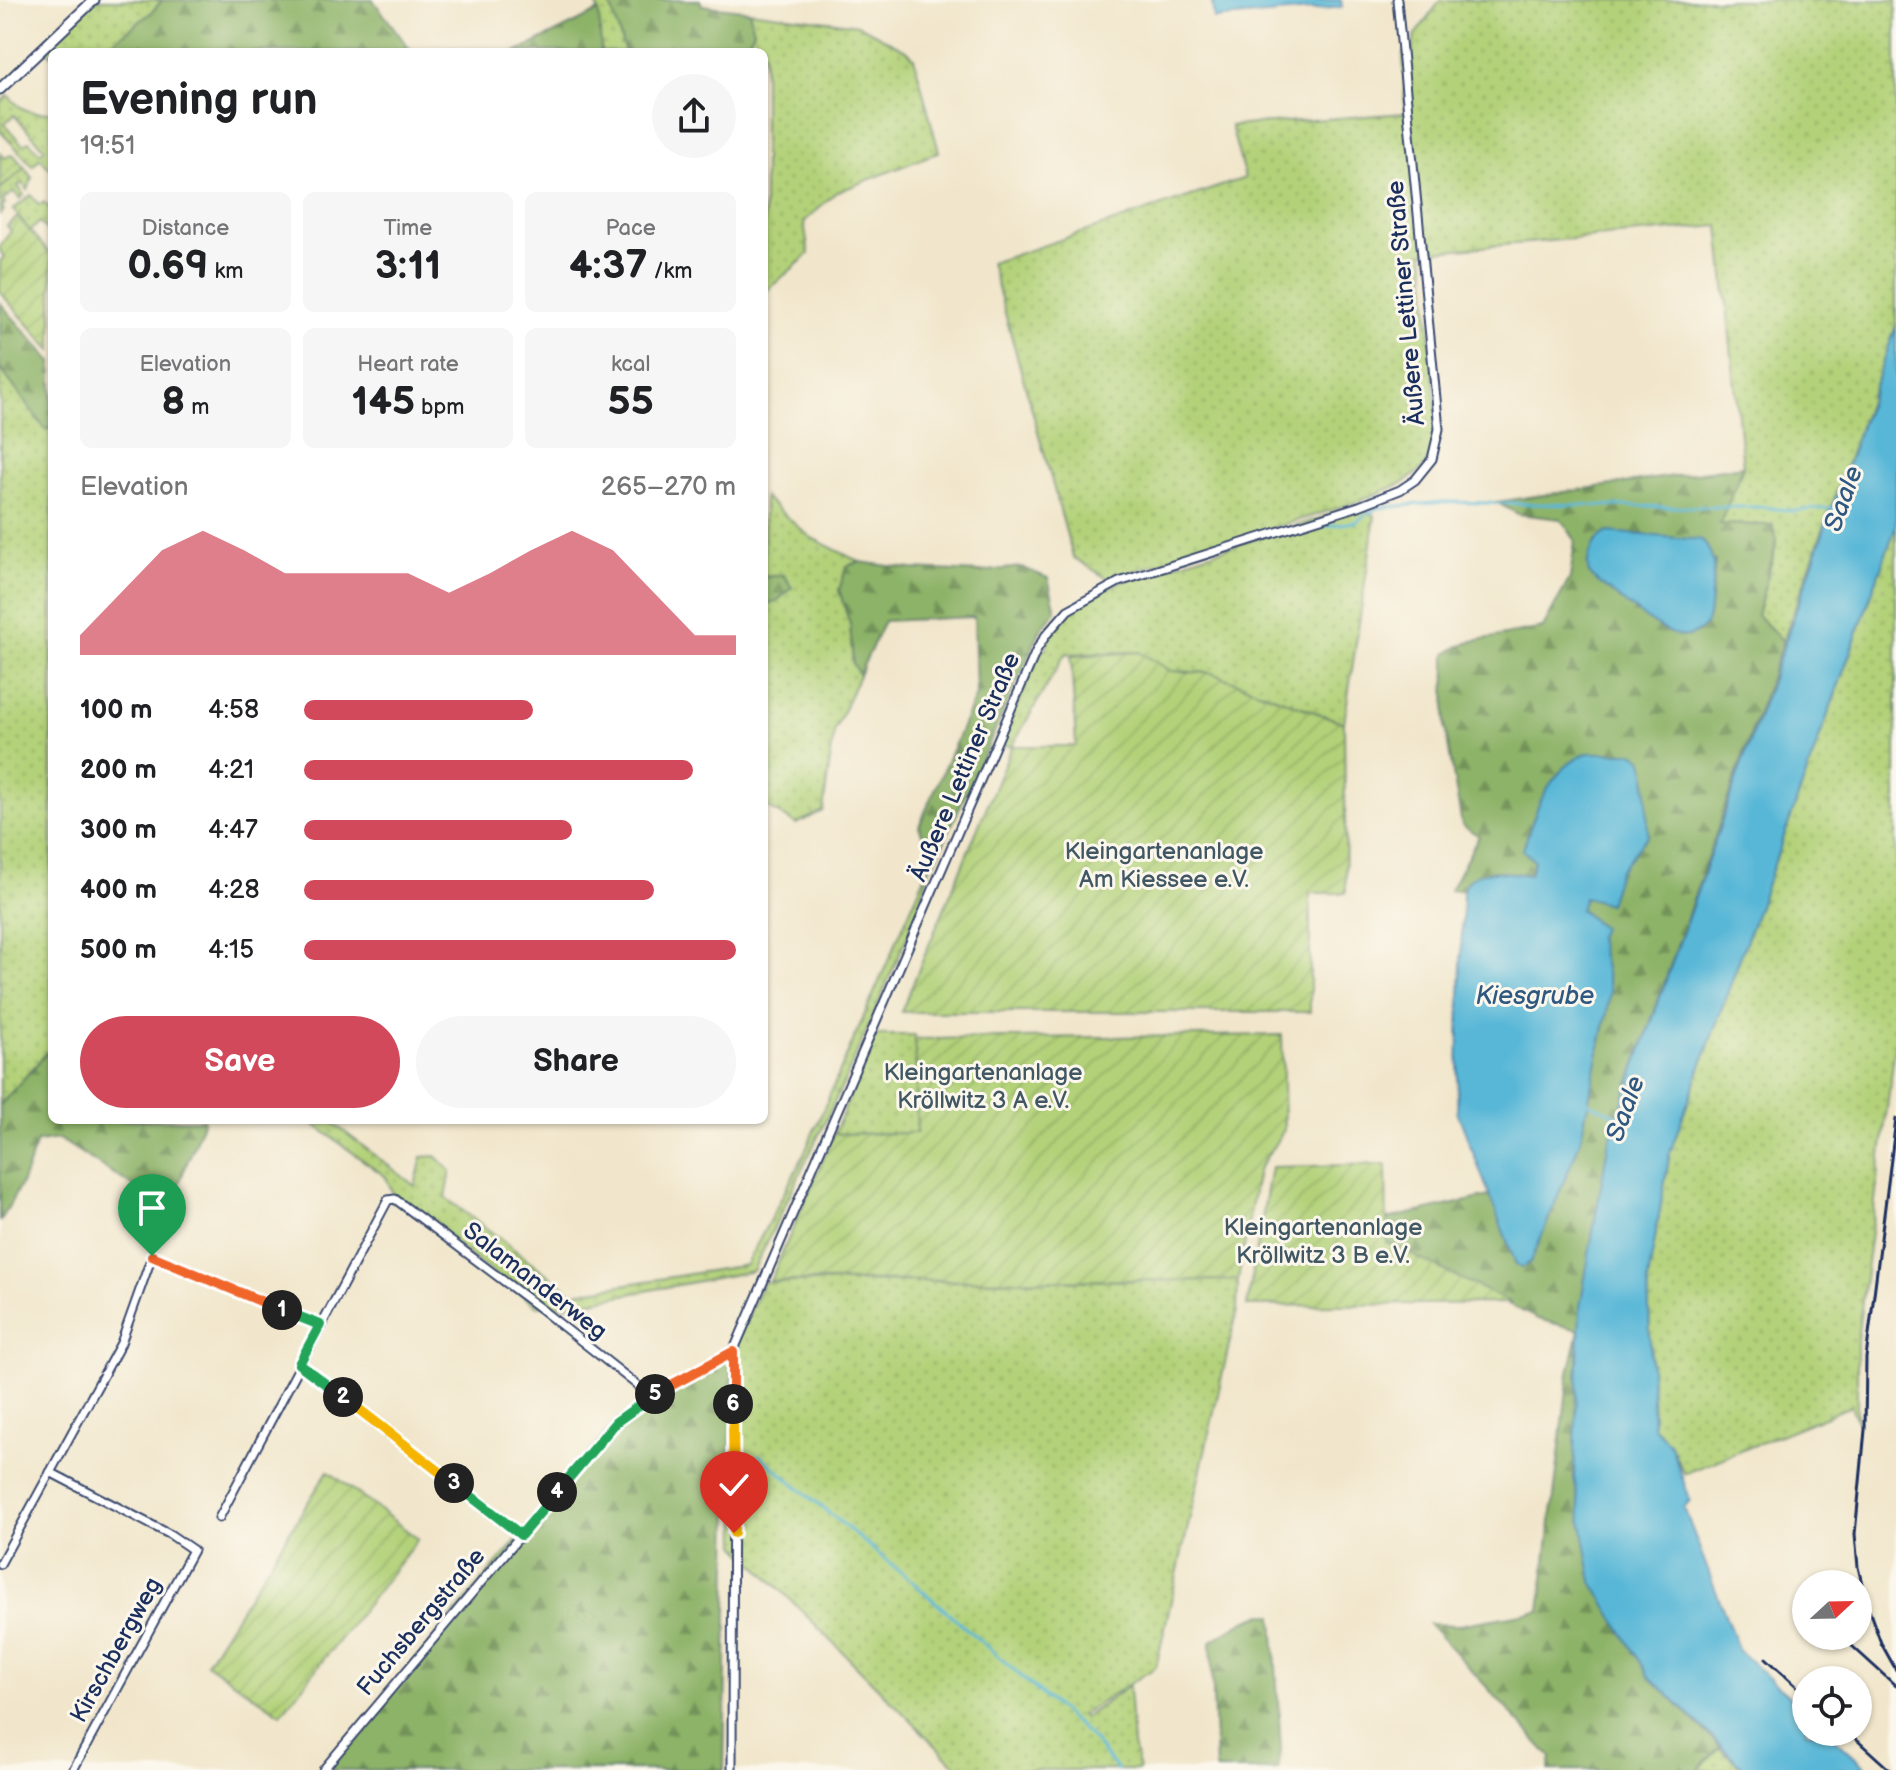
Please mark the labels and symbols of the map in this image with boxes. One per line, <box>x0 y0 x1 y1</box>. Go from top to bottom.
street label: Äußere Lettiner Straße <box>1381 179 1431 427</box>
water label: Saale <box>1818 462 1870 536</box>
street label: Äußere Lettiner Straße <box>904 648 1026 886</box>
park label: Kleingartenanlage Am Kiessee e.V. <box>1065 837 1263 894</box>
water label: Kiesgrube <box>1476 981 1594 1012</box>
park label: Kleingartenanlage Kröllwitz 3 A e.V. <box>884 1058 1082 1115</box>
water label: Saale <box>1600 1072 1652 1146</box>
pin <box>118 1174 186 1256</box>
park label: Kleingartenanlage Kröllwitz 3 B e.V. <box>1224 1213 1422 1270</box>
street label: Salamanderweg <box>457 1216 613 1346</box>
pin: 1 <box>262 1290 302 1330</box>
pin: 5 <box>635 1374 675 1414</box>
pin: 2 <box>323 1377 363 1417</box>
pin: 6 <box>713 1384 753 1424</box>
pin <box>700 1451 768 1533</box>
pin: 3 <box>434 1463 474 1503</box>
pin: 4 <box>537 1472 577 1512</box>
street label: Fuchsbergstraße <box>351 1542 491 1702</box>
north arrow <box>1792 1570 1872 1650</box>
street label: Kirschbergweg <box>64 1572 168 1728</box>

